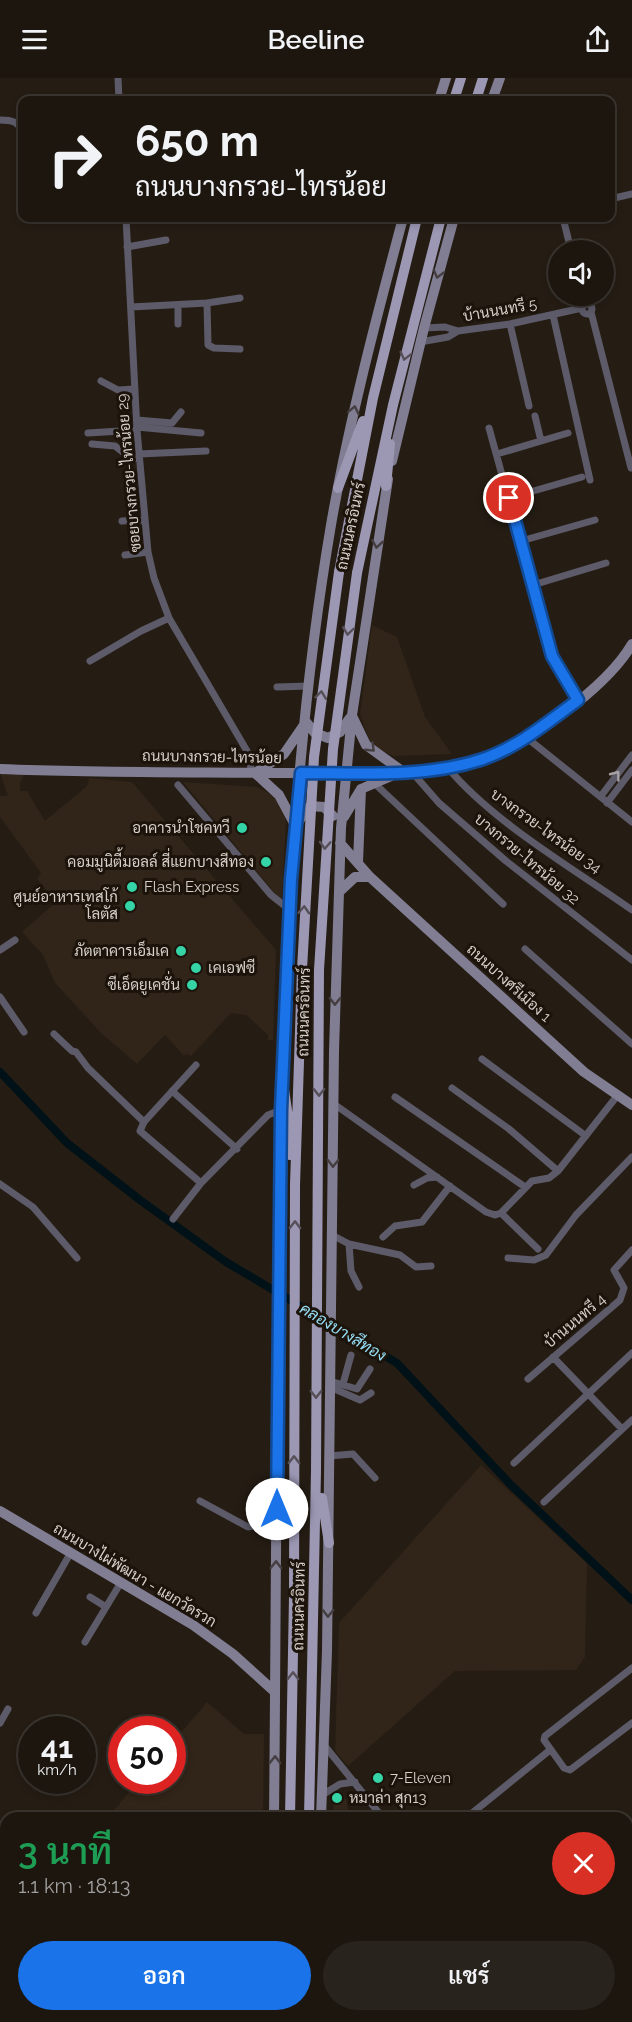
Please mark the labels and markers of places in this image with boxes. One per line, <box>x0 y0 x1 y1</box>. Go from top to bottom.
pin <box>483 472 534 523</box>
place label: อาคารนำโชคทวี <box>132 818 230 837</box>
marker: อาคารนำโชคทวี <box>235 821 249 835</box>
place label: คอมมูนิตี้มอลล์ สี่แยกบางสีทอง <box>67 847 254 872</box>
marker: คอมมูนิตี้มอลล์ สี่แยกบางสีทอง <box>259 855 273 869</box>
place label: Flash Express <box>144 878 239 896</box>
marker: Flash Express <box>125 880 139 894</box>
place label: ศูนย์อาหารเทสโก้ โลตัส <box>13 887 119 923</box>
marker: ศูนย์อาหารเทสโก้ โลตัส <box>123 899 137 913</box>
place label: ภัตตาคารเอ็มเค <box>74 940 169 960</box>
marker: ภัตตาคารเอ็มเค <box>174 944 188 958</box>
place label: เคเอฟซี <box>208 958 255 977</box>
marker: เคเอฟซี <box>189 961 203 975</box>
place label: ซีเอ็ดยูเคชั่น <box>108 970 180 995</box>
marker: ซีเอ็ดยูเคชั่น <box>185 978 199 992</box>
place label: 7-Eleven <box>390 1769 451 1787</box>
marker: 7-Eleven <box>371 1771 385 1785</box>
place label: หมาล่า สุก13 <box>349 1788 427 1809</box>
marker: หมาล่า สุก13 <box>330 1791 344 1805</box>

